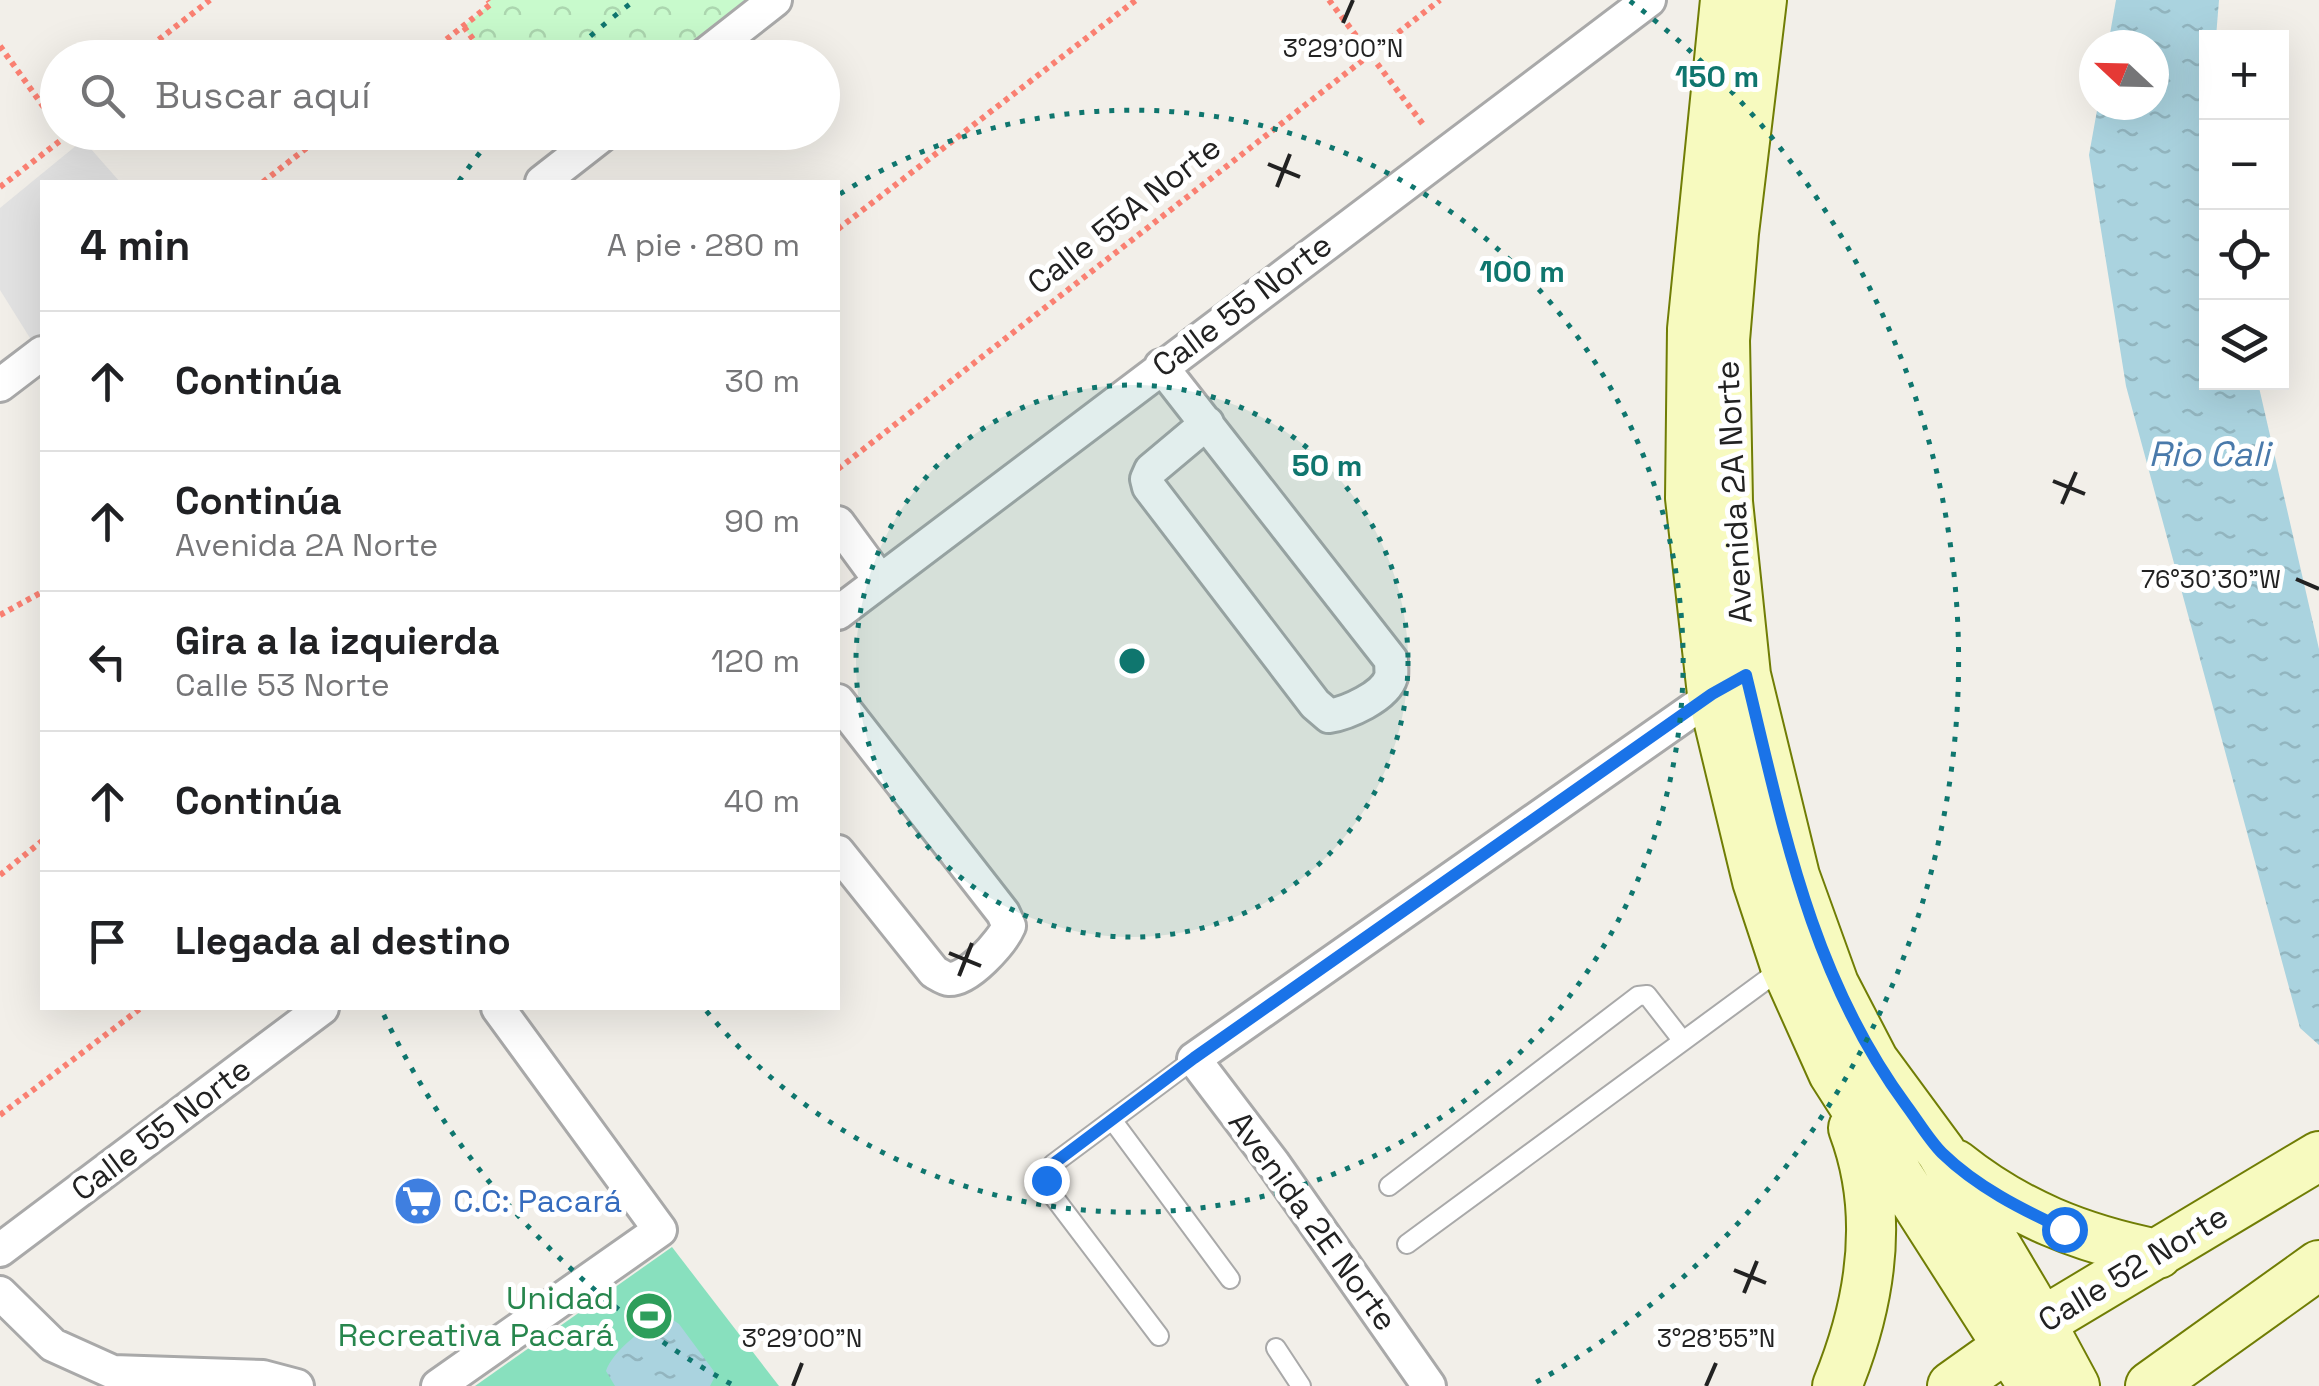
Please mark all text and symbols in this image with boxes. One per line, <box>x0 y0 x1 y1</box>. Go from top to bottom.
north arrow <box>2079 30 2169 120</box>
map controls <box>2199 30 2289 390</box>
button: + <box>2199 30 2289 120</box>
text: 3°29'00"N <box>1283 32 1403 64</box>
search box <box>40 40 840 150</box>
text: 150 m <box>1675 57 1759 96</box>
icon: search <box>75 68 130 123</box>
text: Buscar aquí <box>155 71 370 119</box>
button: − <box>2199 120 2289 210</box>
street label: Calle 55A Norte <box>1019 127 1229 303</box>
button: locate <box>2199 210 2289 300</box>
text: 4 min <box>80 219 190 272</box>
street label: Calle 55 Norte <box>1144 224 1340 386</box>
text: A pie · 280 m <box>607 225 800 265</box>
text: 100 m <box>1479 252 1565 291</box>
button: layers <box>2199 300 2289 390</box>
icon: ahead <box>80 354 135 409</box>
text: Continúa <box>175 357 342 405</box>
street label: Avenida 2A Norte <box>1707 360 1761 624</box>
text: 30 m <box>724 361 800 401</box>
water label: Rio Cali <box>2148 432 2274 476</box>
text: 50 m <box>1292 446 1362 485</box>
text: Continúa <box>175 477 342 525</box>
icon: ahead <box>80 494 135 549</box>
text: 90 m <box>724 501 800 541</box>
text: Avenida 2A Norte <box>175 525 438 565</box>
text: 76°30'30"W <box>2141 563 2281 595</box>
text: Gira a la izquierda <box>175 617 500 665</box>
icon: left <box>80 634 135 689</box>
text: 120 m <box>711 641 800 681</box>
centre of rings <box>1114 643 1150 679</box>
text: Calle 53 Norte <box>175 665 390 705</box>
icon: ahead <box>80 774 135 829</box>
text: Continúa <box>175 777 342 825</box>
text: 40 m <box>724 781 800 821</box>
icon: arrive <box>80 914 135 969</box>
text: Llegada al destino <box>175 917 511 965</box>
street label: Calle 55 Norte <box>63 1048 259 1210</box>
street label: Avenida 2E Norte <box>1220 1103 1406 1339</box>
route end <box>1024 1158 1070 1204</box>
supermarket icon: C.C: Pacará <box>392 1175 444 1227</box>
place label: C.C: Pacará <box>453 1181 622 1221</box>
street label: Calle 52 Norte <box>2031 1196 2235 1340</box>
route start <box>2042 1207 2088 1253</box>
place label: Unidad Recreativa Pacará <box>338 1278 614 1355</box>
sports icon: Unidad Recreativa Pacará <box>623 1290 675 1342</box>
text: 3°29'00"N <box>742 1322 862 1354</box>
text: 3°28'55"N <box>1657 1322 1775 1354</box>

